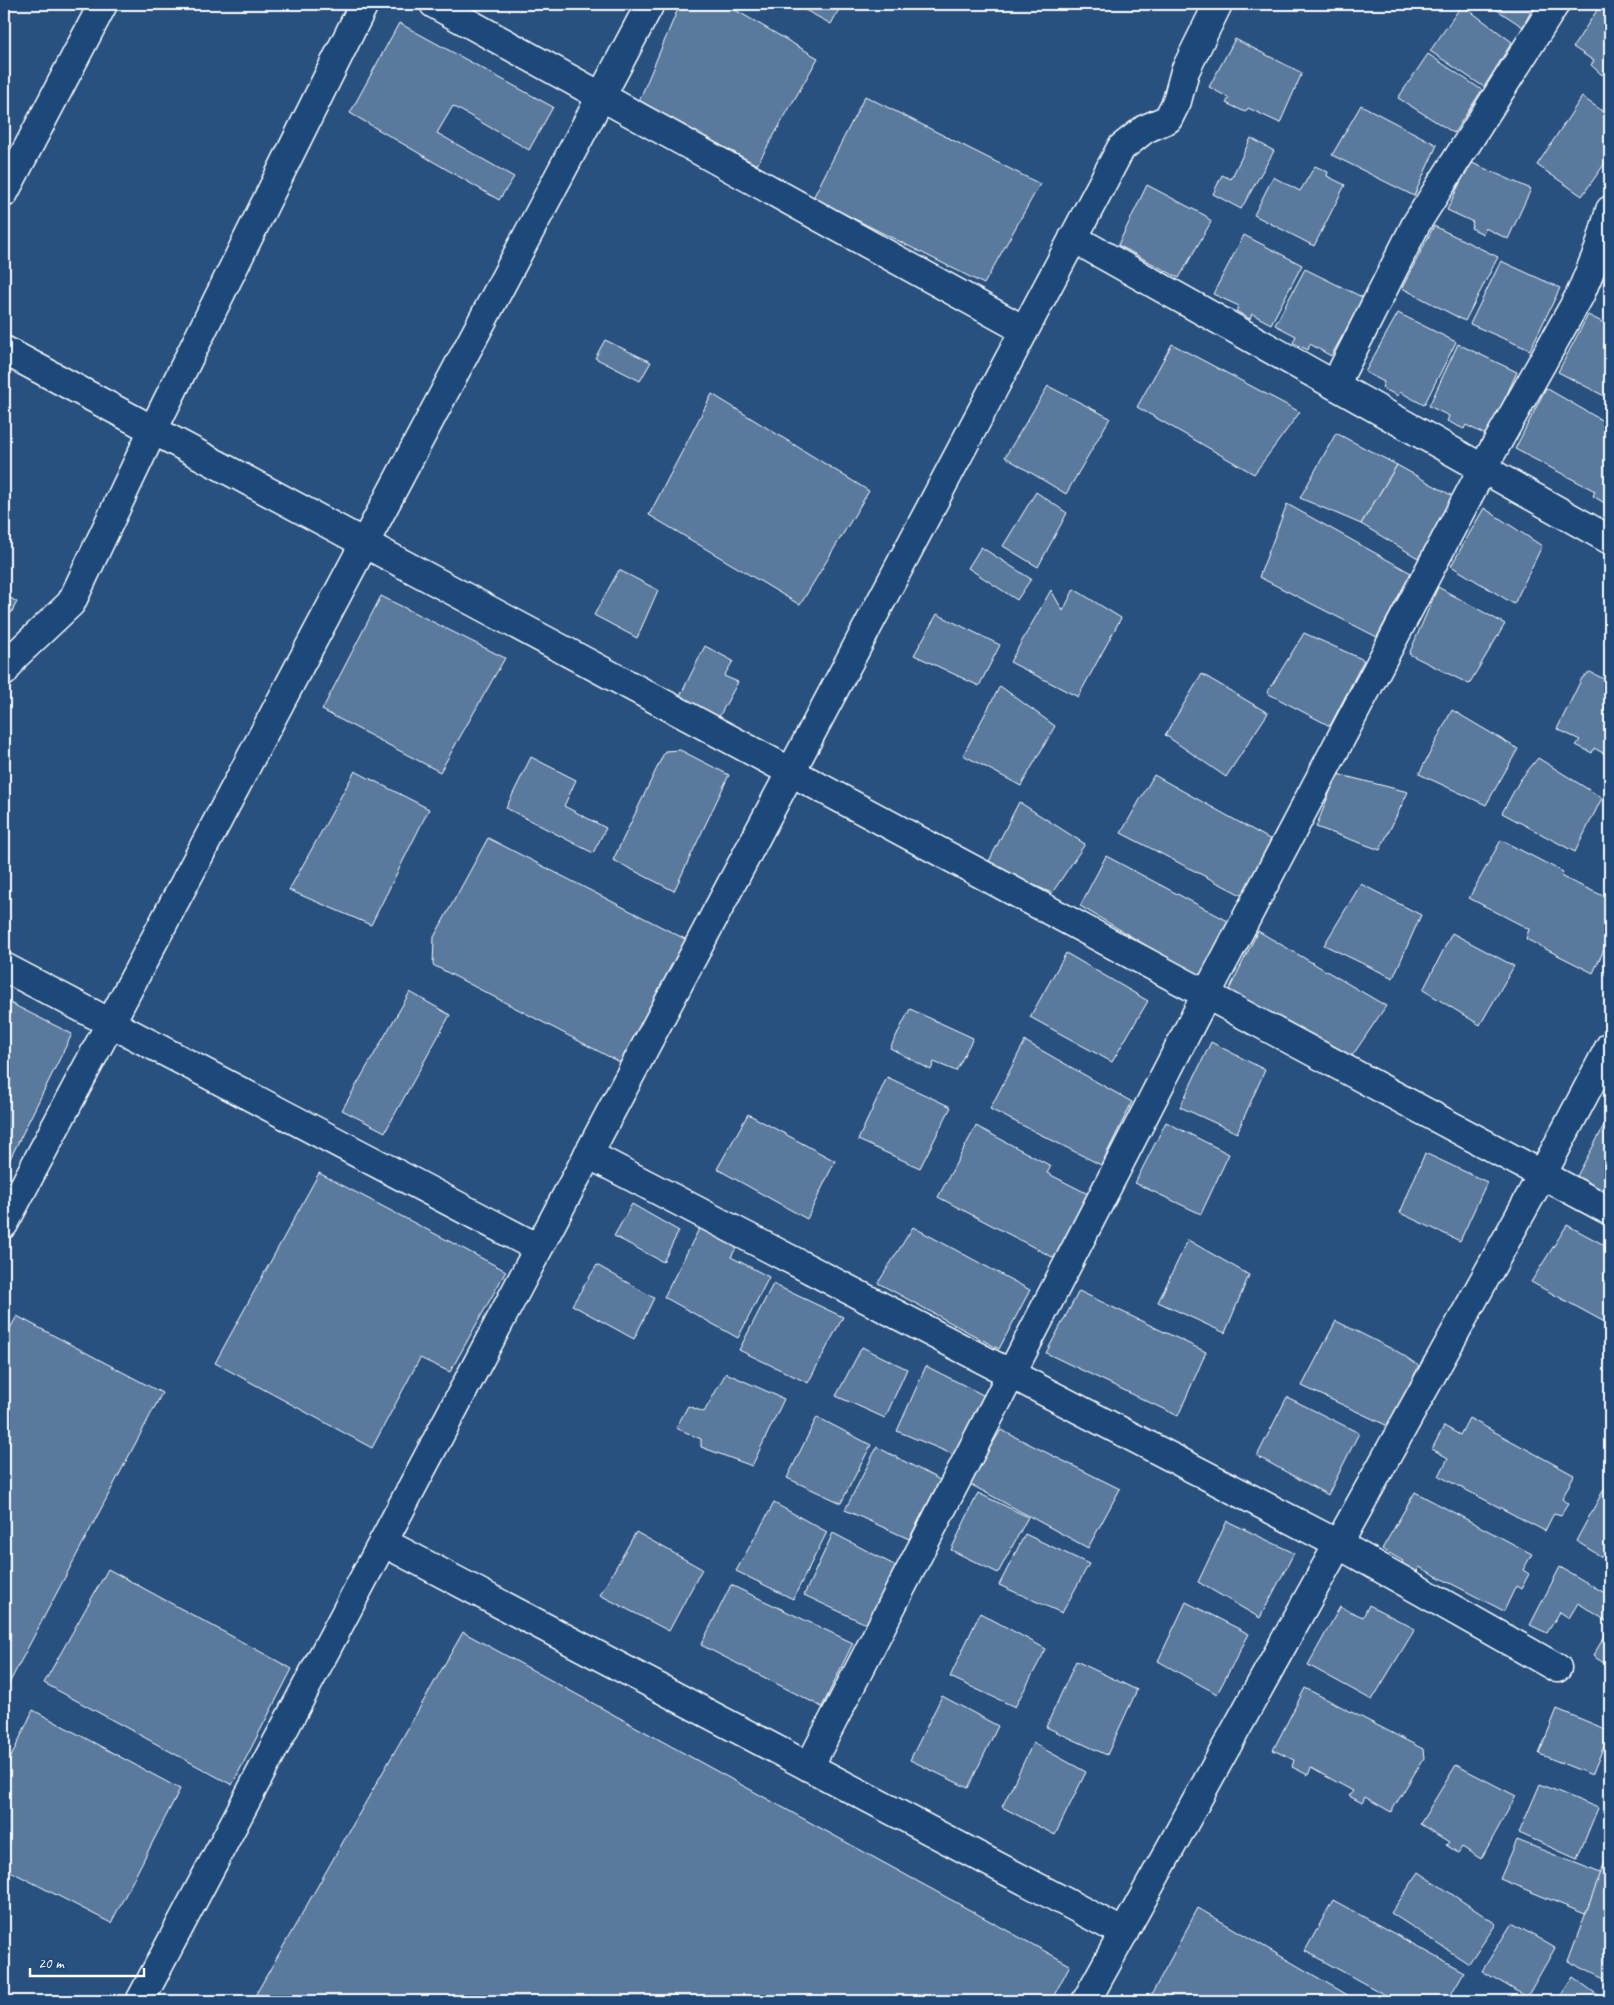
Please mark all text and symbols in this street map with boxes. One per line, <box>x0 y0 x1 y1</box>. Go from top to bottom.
scale bar <box>30 1945 144 1977</box>
text: 20 m <box>38 1954 65 1973</box>

